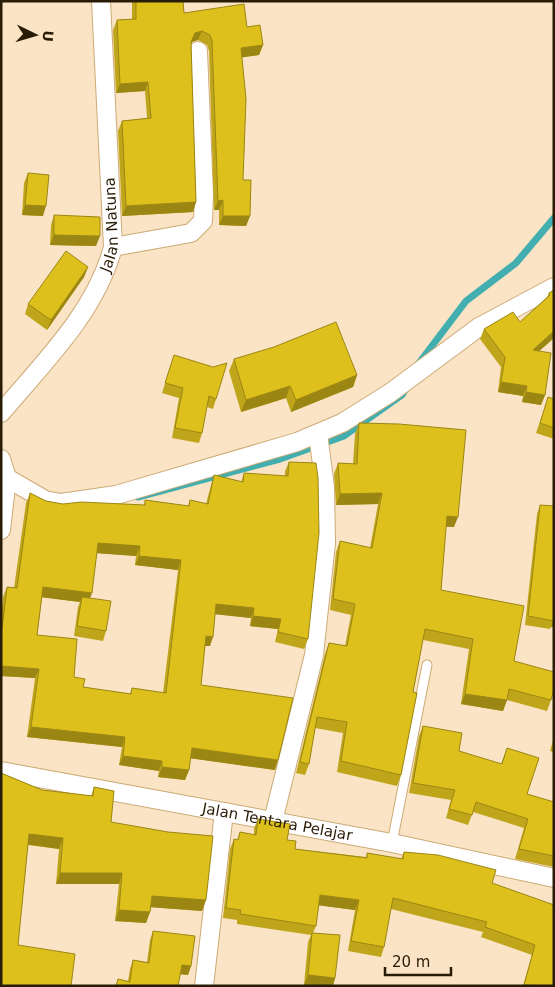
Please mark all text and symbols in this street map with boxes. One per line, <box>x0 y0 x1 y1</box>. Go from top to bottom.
north arrow <box>10 10 60 60</box>
text: U <box>39 30 56 42</box>
street label: Jalan Natuna <box>96 177 122 276</box>
street label: Jalan Tentara Pelajar <box>200 799 355 845</box>
scale bar <box>385 944 451 976</box>
text: 20 m <box>392 953 430 971</box>

